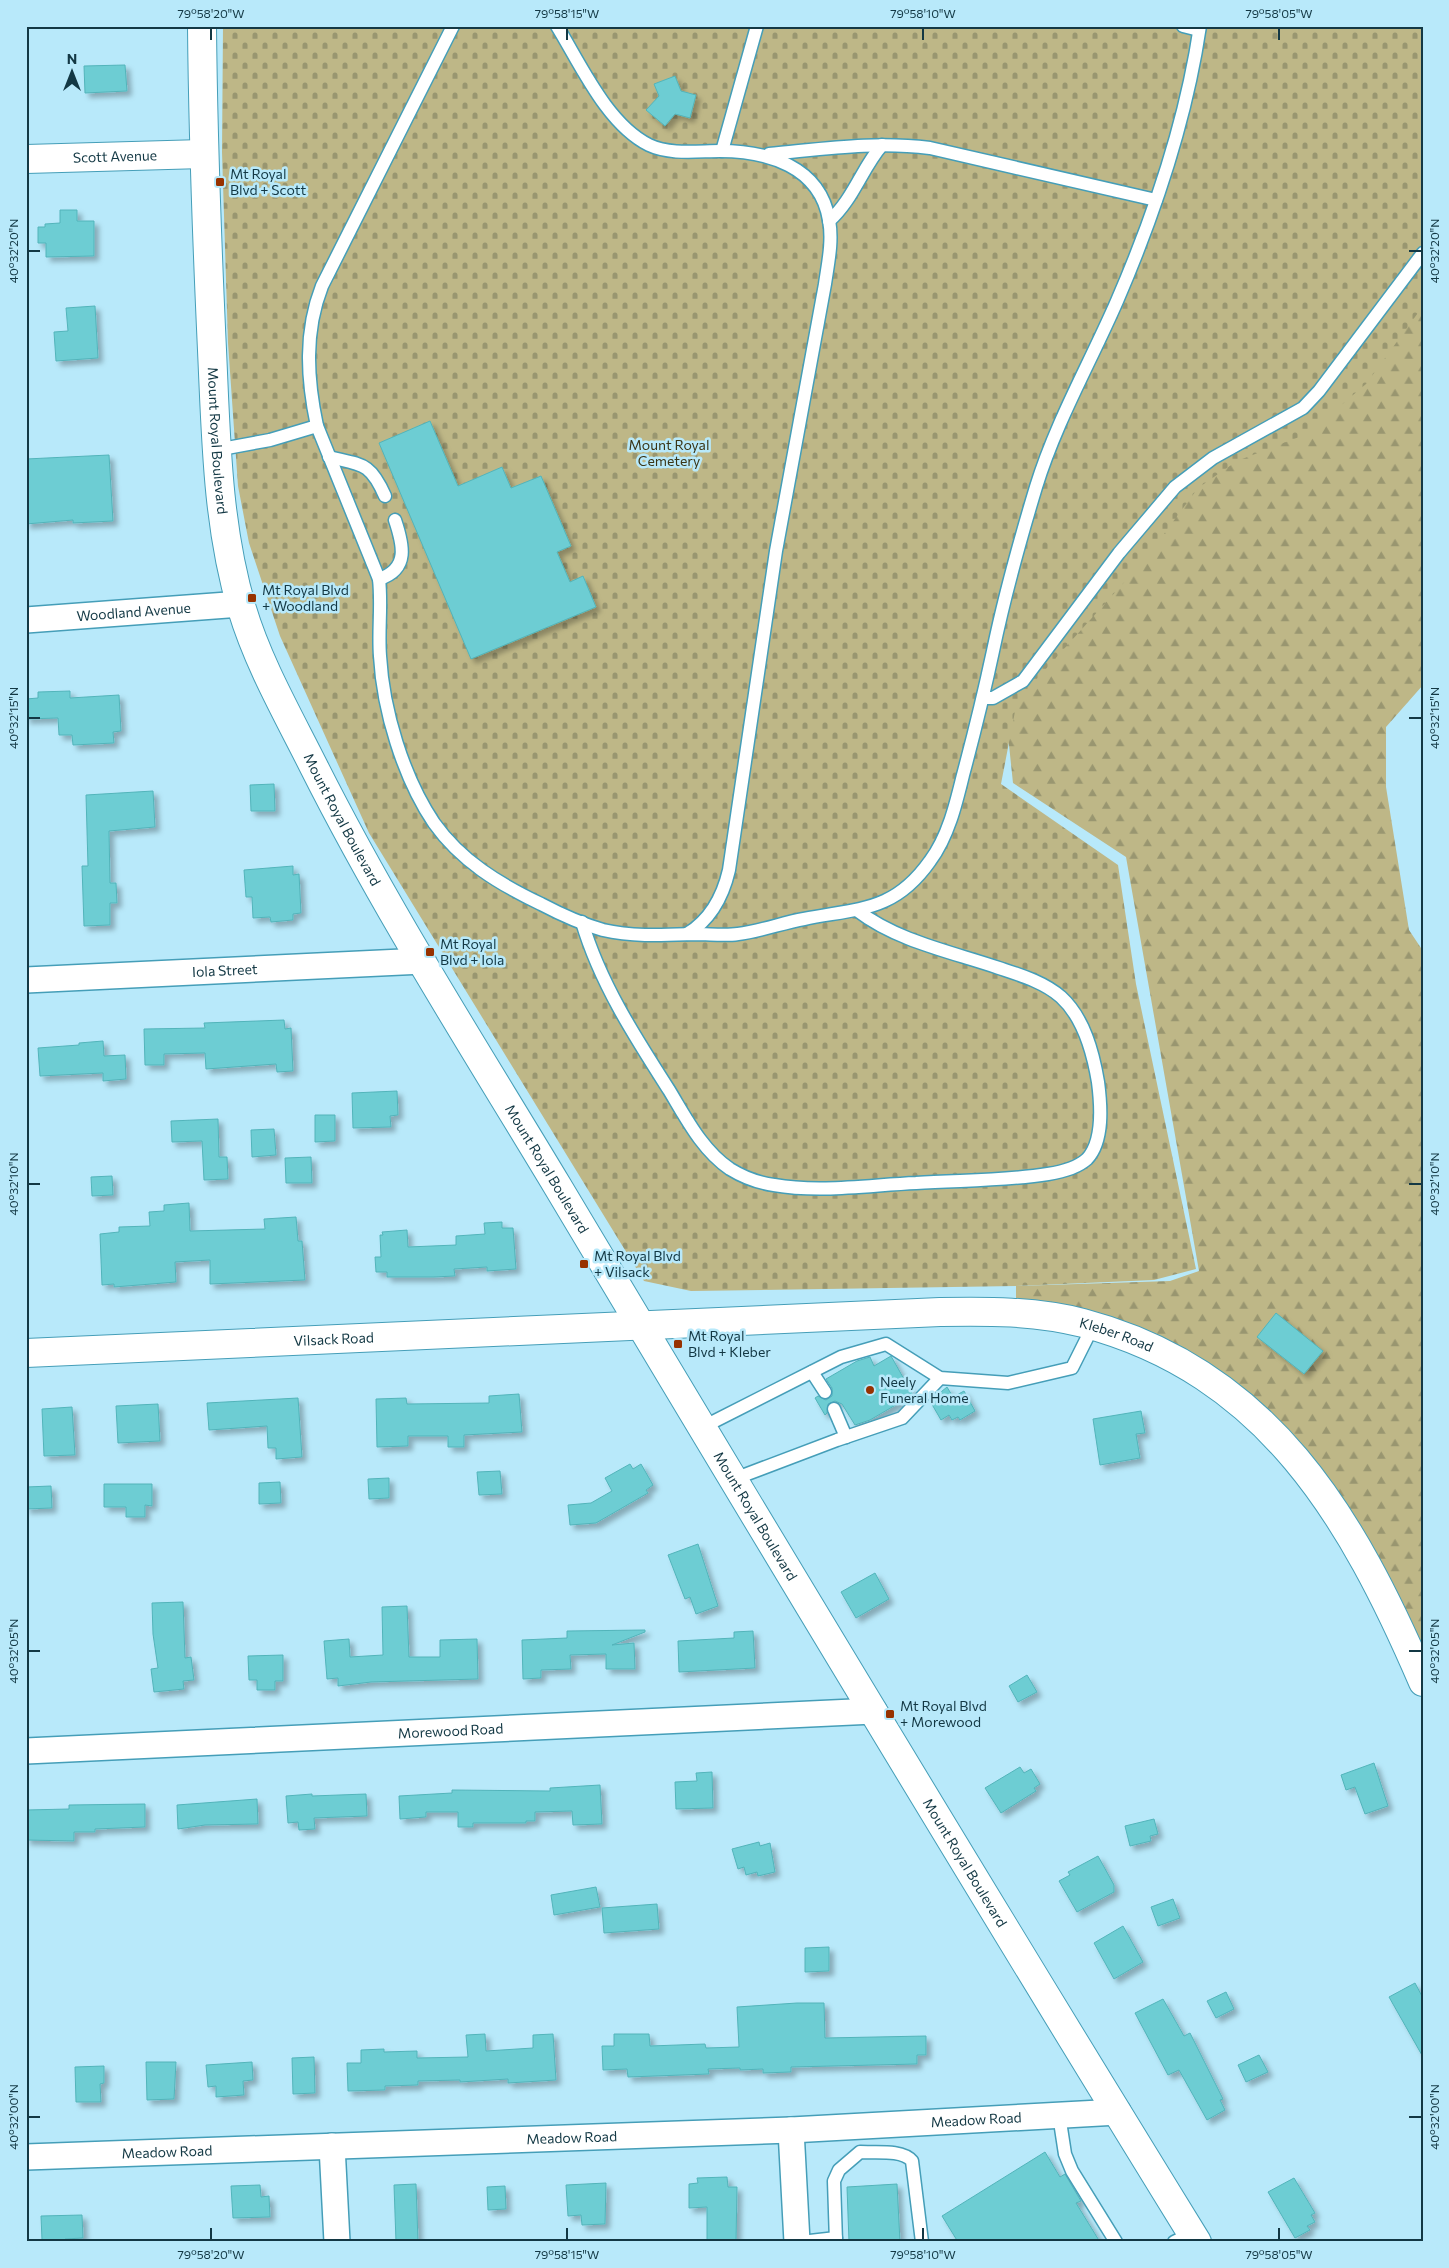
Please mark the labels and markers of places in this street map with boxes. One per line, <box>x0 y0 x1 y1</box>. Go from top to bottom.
place label: Mt Royal Blvd + Scott <box>230 165 306 198</box>
marker: Mt Royal Blvd + Scott <box>214 176 226 188</box>
place label: Mt Royal Blvd + Woodland <box>262 581 349 614</box>
marker: Mt Royal Blvd + Woodland <box>246 592 258 604</box>
place label: Mt Royal Blvd + Iola <box>440 935 504 968</box>
marker: Mt Royal Blvd + Iola <box>424 946 436 958</box>
place label: Mt Royal Blvd + Vilsack <box>594 1247 681 1280</box>
marker: Mt Royal Blvd + Vilsack <box>578 1258 590 1270</box>
place label: Mt Royal Blvd + Kleber <box>688 1327 771 1360</box>
marker: Mt Royal Blvd + Kleber <box>672 1338 684 1350</box>
place label: Neely Funeral Home <box>880 1373 969 1406</box>
marker: Neely Funeral Home <box>864 1384 876 1396</box>
place label: Mt Royal Blvd + Morewood <box>900 1697 987 1730</box>
marker: Mt Royal Blvd + Morewood <box>884 1708 896 1720</box>

